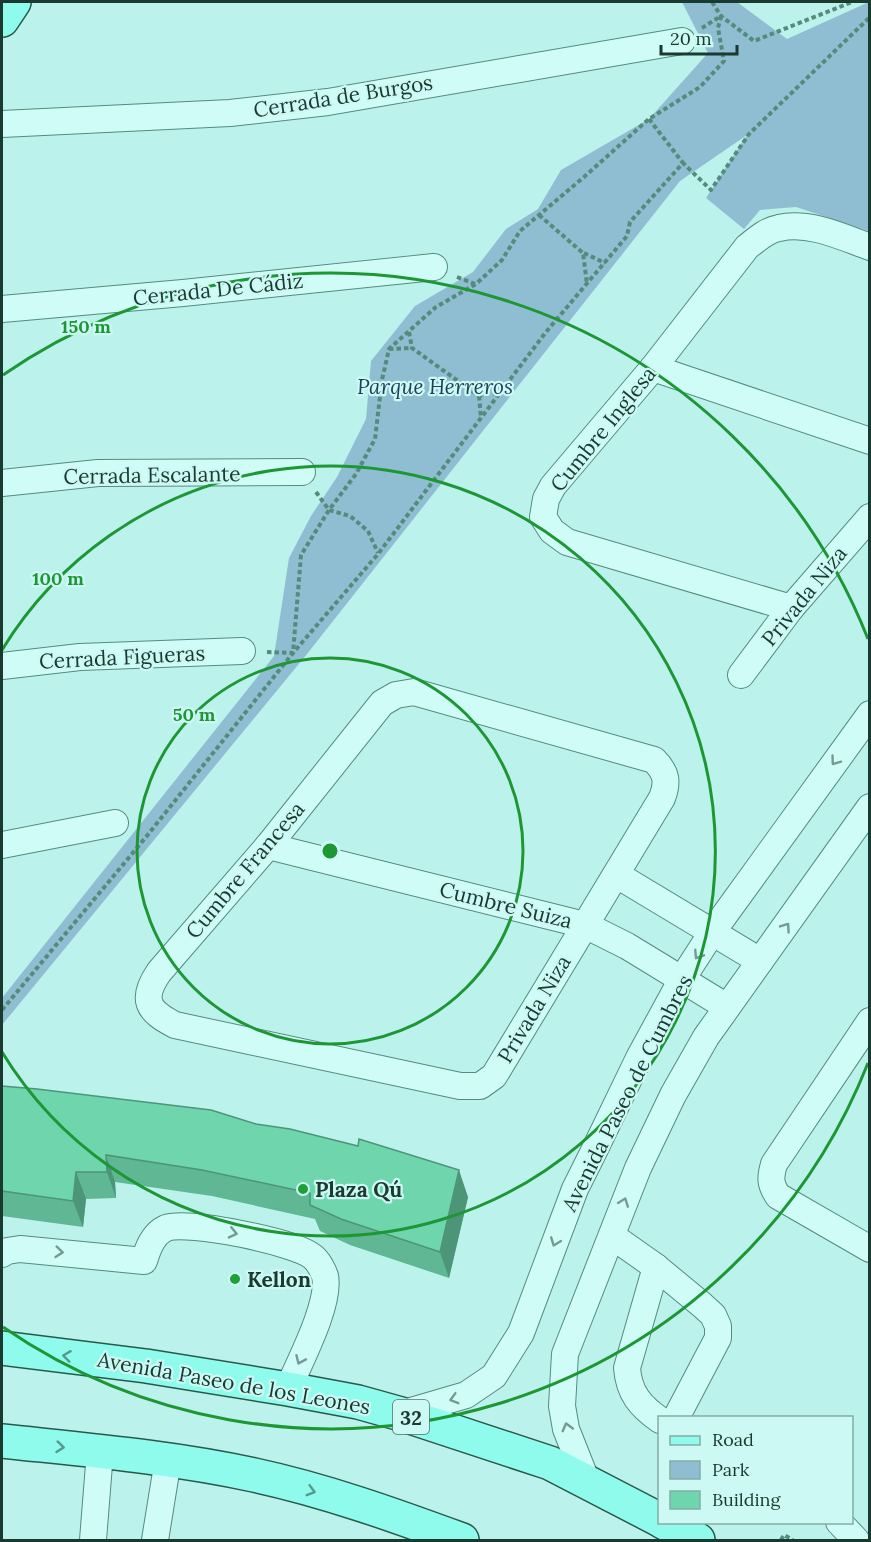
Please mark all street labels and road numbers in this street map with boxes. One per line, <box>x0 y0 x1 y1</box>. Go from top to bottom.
street label: Cerrada de Burgos <box>251 68 435 124</box>
street label: Cerrada De Cádiz <box>132 267 304 311</box>
street label: Cumbre Inglesa <box>544 361 662 497</box>
street label: Cerrada Escalante <box>63 460 241 490</box>
street label: Privada Niza <box>755 540 853 652</box>
street label: Cerrada Figueras <box>38 639 206 675</box>
street label: Cumbre Francesa <box>180 796 310 944</box>
street label: Cumbre Suiza <box>437 875 575 935</box>
street label: Privada Niza <box>491 950 577 1068</box>
street label: Avenida Paseo de Cumbres <box>555 970 699 1217</box>
street label: Avenida Paseo de los Leones <box>94 1346 373 1420</box>
road number: 32 <box>393 1400 429 1434</box>

